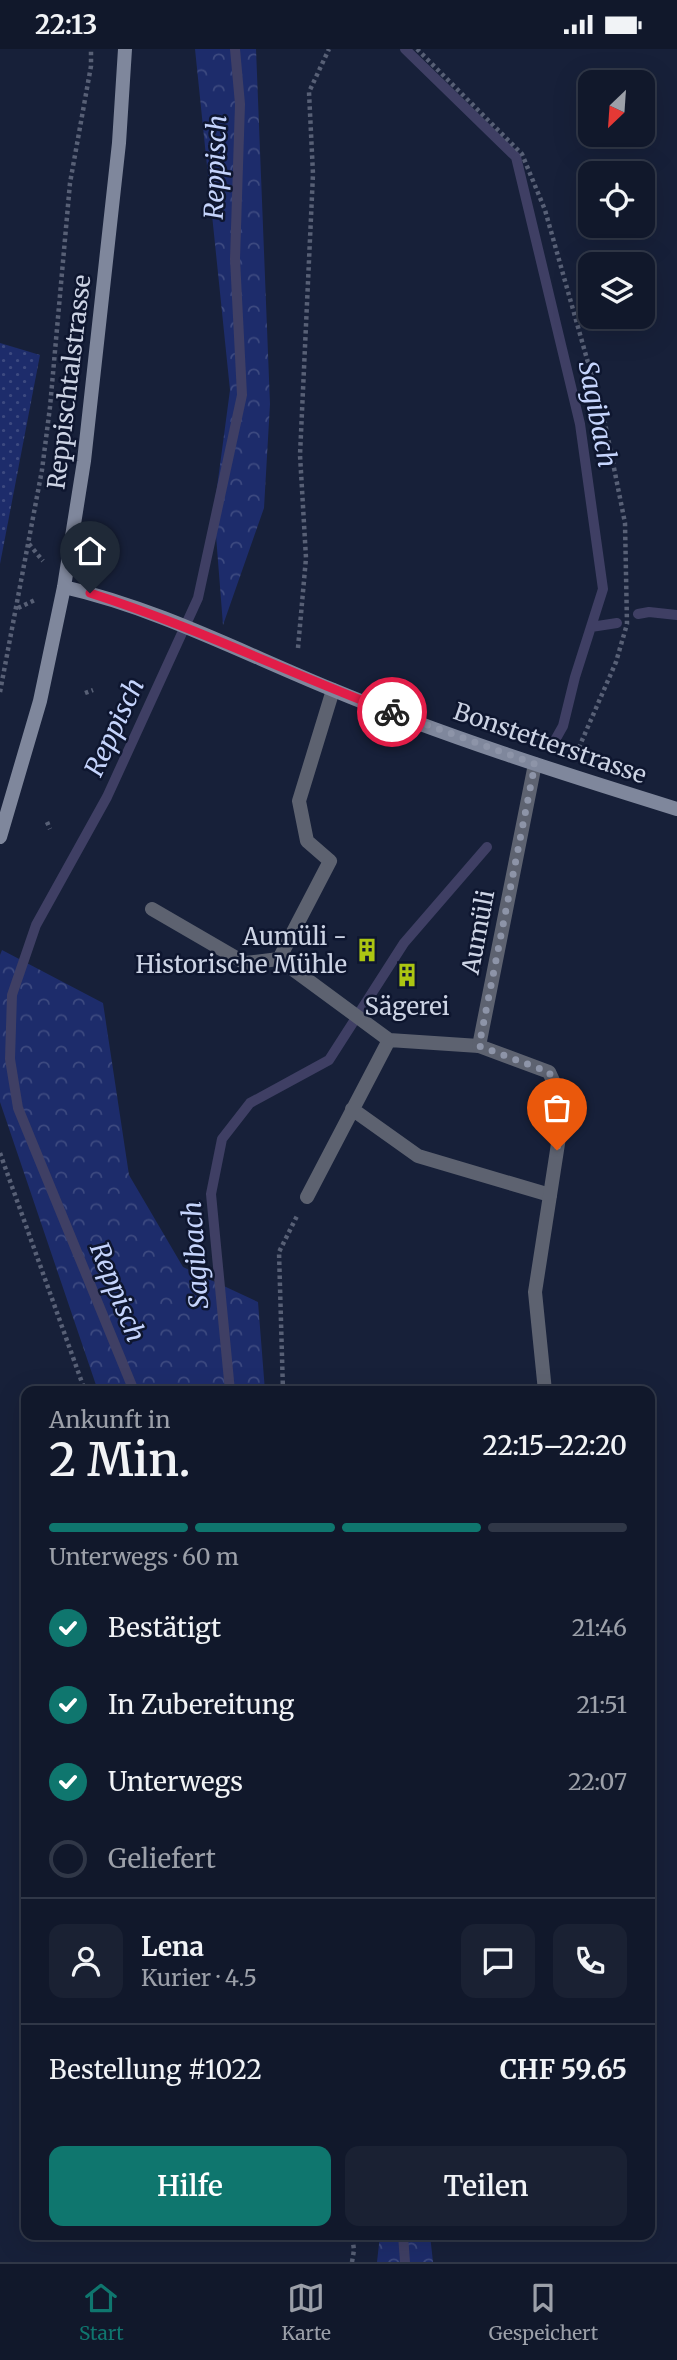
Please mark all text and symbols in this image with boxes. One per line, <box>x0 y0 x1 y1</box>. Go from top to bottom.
text: 22:13 <box>35 8 97 41</box>
north arrow <box>578 70 654 147</box>
map controls <box>578 70 655 329</box>
water label: Reppisch <box>197 114 233 220</box>
button: locate <box>578 161 655 238</box>
button: layers <box>578 252 655 329</box>
street label: Reppischtalstrasse <box>40 273 98 491</box>
water label: Sagibach <box>572 358 624 470</box>
pin <box>60 521 120 593</box>
icon: home <box>71 532 109 570</box>
water label: Reppisch <box>77 673 151 781</box>
courier <box>357 677 427 747</box>
icon: bike <box>373 693 411 731</box>
street label: Bonstetterstrasse <box>449 695 651 791</box>
street label: Aumüli <box>454 887 501 978</box>
place label: Aumüli - Historische Mühle <box>135 921 347 980</box>
building icon: Aumüli - Historische Mühle <box>353 936 381 964</box>
building icon: Sägerei <box>393 961 421 989</box>
place label: Sägerei <box>365 991 450 1022</box>
pin <box>527 1078 587 1150</box>
icon: bag <box>538 1089 576 1127</box>
water label: Sagibach <box>175 1200 215 1310</box>
water label: Reppisch <box>83 1237 153 1347</box>
text: Ankunft in <box>49 1405 171 1434</box>
text: 22:15–22:20 <box>482 1429 627 1462</box>
text: 2 Min. <box>49 1431 190 1489</box>
text: Unterwegs · 60 m <box>49 1542 239 1571</box>
icon: check <box>49 1609 87 1647</box>
text: Bestätigt <box>108 1611 221 1644</box>
text: 21:46 <box>572 1613 627 1642</box>
icon: check <box>49 1686 87 1724</box>
text: In Zubereitung <box>108 1688 294 1721</box>
text: 21:51 <box>576 1690 627 1719</box>
icon: check <box>49 1763 87 1801</box>
text: Unterwegs <box>108 1765 243 1798</box>
text: 22:07 <box>568 1767 627 1796</box>
text: Geliefert <box>108 1842 216 1875</box>
button: person <box>49 1924 123 1998</box>
button: chat <box>461 1924 535 1998</box>
button: phone <box>553 1924 627 1998</box>
text: Lena <box>141 1930 204 1963</box>
text: Kurier · 4.5 <box>141 1963 257 1992</box>
text: Bestellung #1022 <box>49 2053 262 2086</box>
text: CHF 59.65 <box>500 2053 627 2086</box>
button: Hilfe <box>49 2146 331 2226</box>
button: Teilen <box>345 2146 627 2226</box>
tab: Start <box>79 2279 124 2345</box>
tab: Karte <box>282 2279 331 2345</box>
tab: Gespeichert <box>489 2279 598 2345</box>

